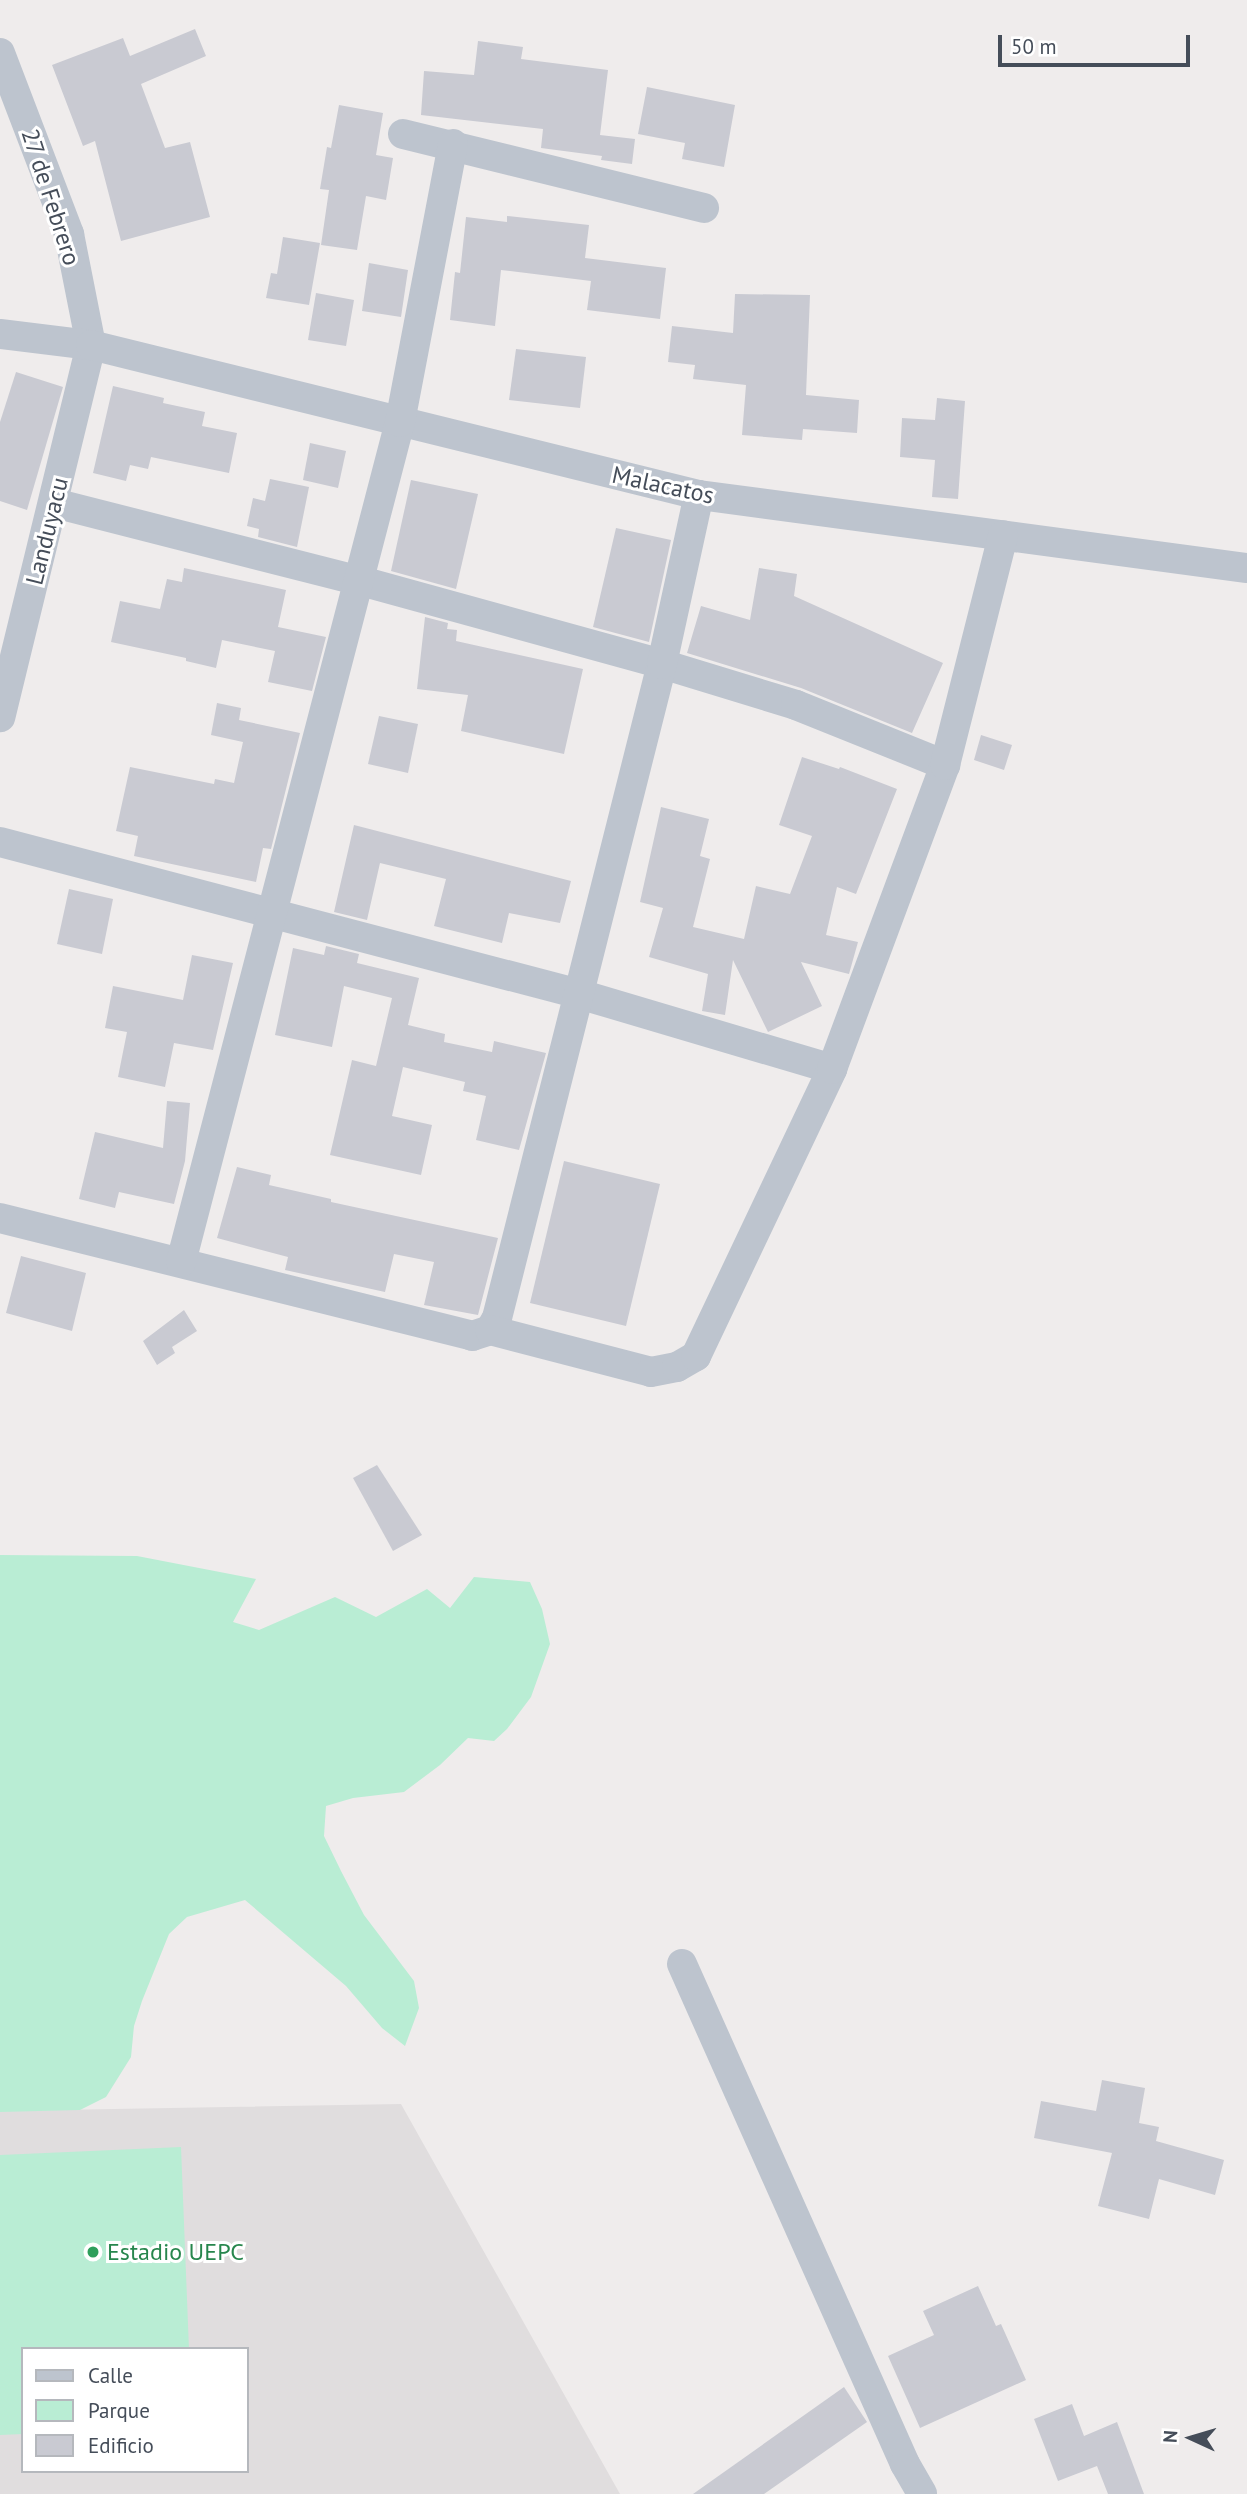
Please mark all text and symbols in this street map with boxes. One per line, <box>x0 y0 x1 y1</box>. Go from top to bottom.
scale bar <box>1002 21 1194 65</box>
text: 50 m <box>1011 33 1057 60</box>
street label: 27 de Febrero <box>15 125 87 269</box>
street label: Malacatos <box>609 460 717 510</box>
street label: Landuyacu <box>20 474 74 588</box>
place label: Estadio UEPC <box>107 2238 244 2266</box>
marker: Estadio UEPC <box>85 2244 101 2260</box>
legend <box>21 2347 248 2473</box>
text: Calle <box>88 2362 133 2389</box>
text: Parque <box>88 2397 150 2424</box>
north arrow <box>1156 2403 1226 2473</box>
text: N <box>1158 2429 1182 2444</box>
text: Edificio <box>88 2432 154 2459</box>

